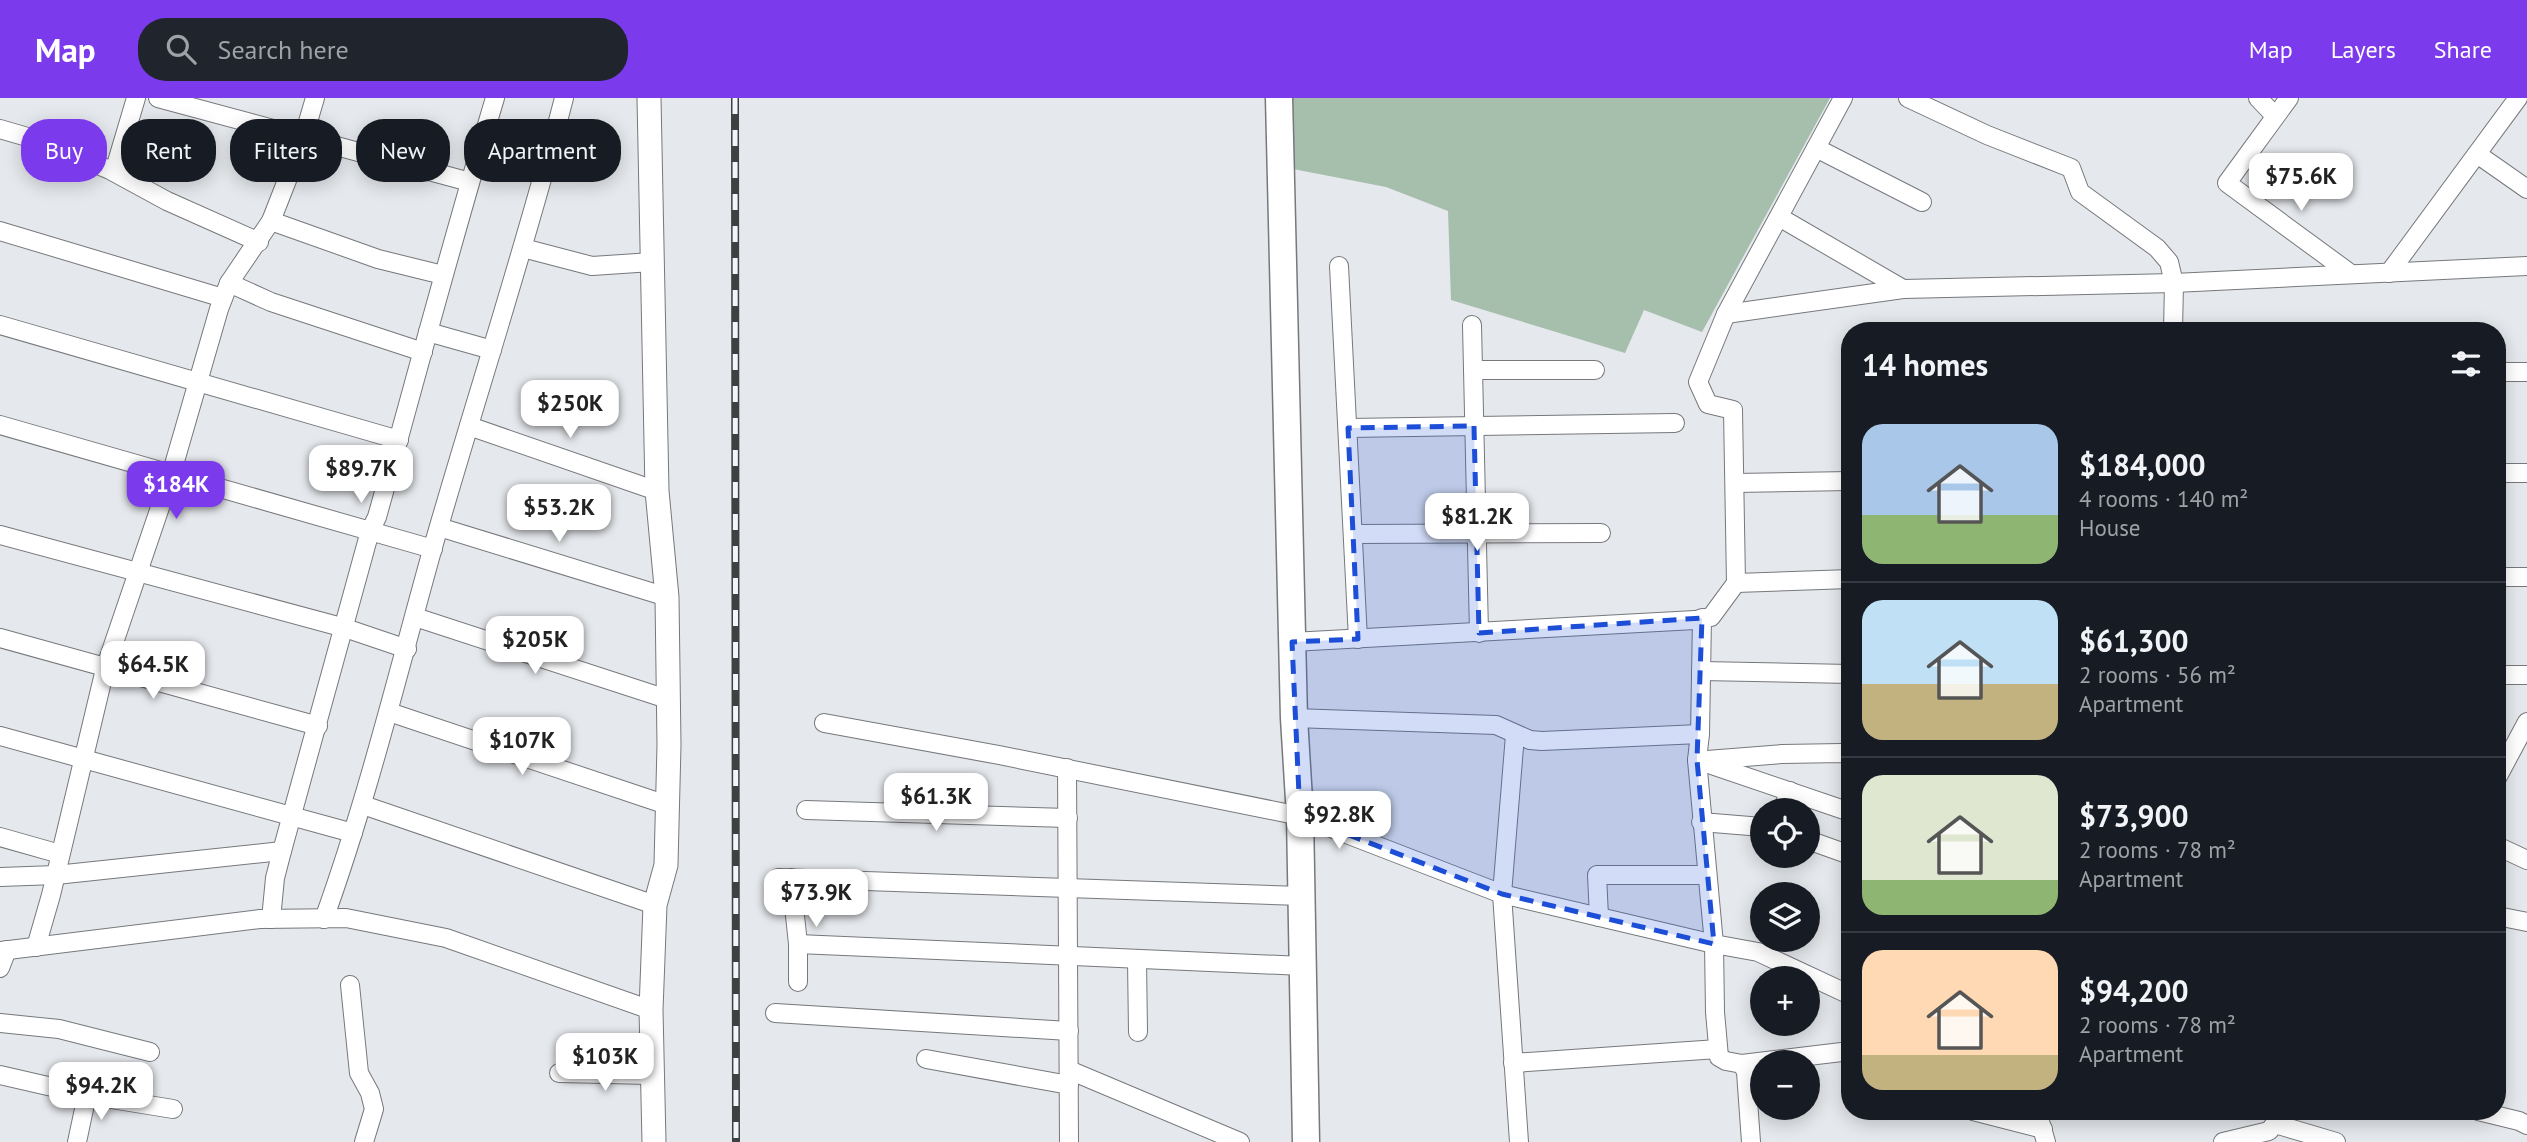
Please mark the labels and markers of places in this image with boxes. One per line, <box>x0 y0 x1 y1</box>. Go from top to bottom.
pin: $75.6K <box>2244 153 2358 213</box>
pin: $250K <box>521 380 619 440</box>
pin: $89.7K <box>304 446 418 505</box>
pin: $184K <box>127 462 225 521</box>
pin: $53.2K <box>502 484 616 544</box>
pin: $81.2K <box>1420 494 1534 553</box>
pin: $205K <box>486 616 584 676</box>
pin: $64.5K <box>96 642 210 701</box>
pin: $107K <box>473 718 571 777</box>
pin: $61.3K <box>879 774 993 833</box>
pin: $92.8K <box>1282 792 1396 851</box>
pin: $73.9K <box>759 870 873 929</box>
pin: $103K <box>556 1034 654 1093</box>
pin: $94.2K <box>44 1062 158 1122</box>

